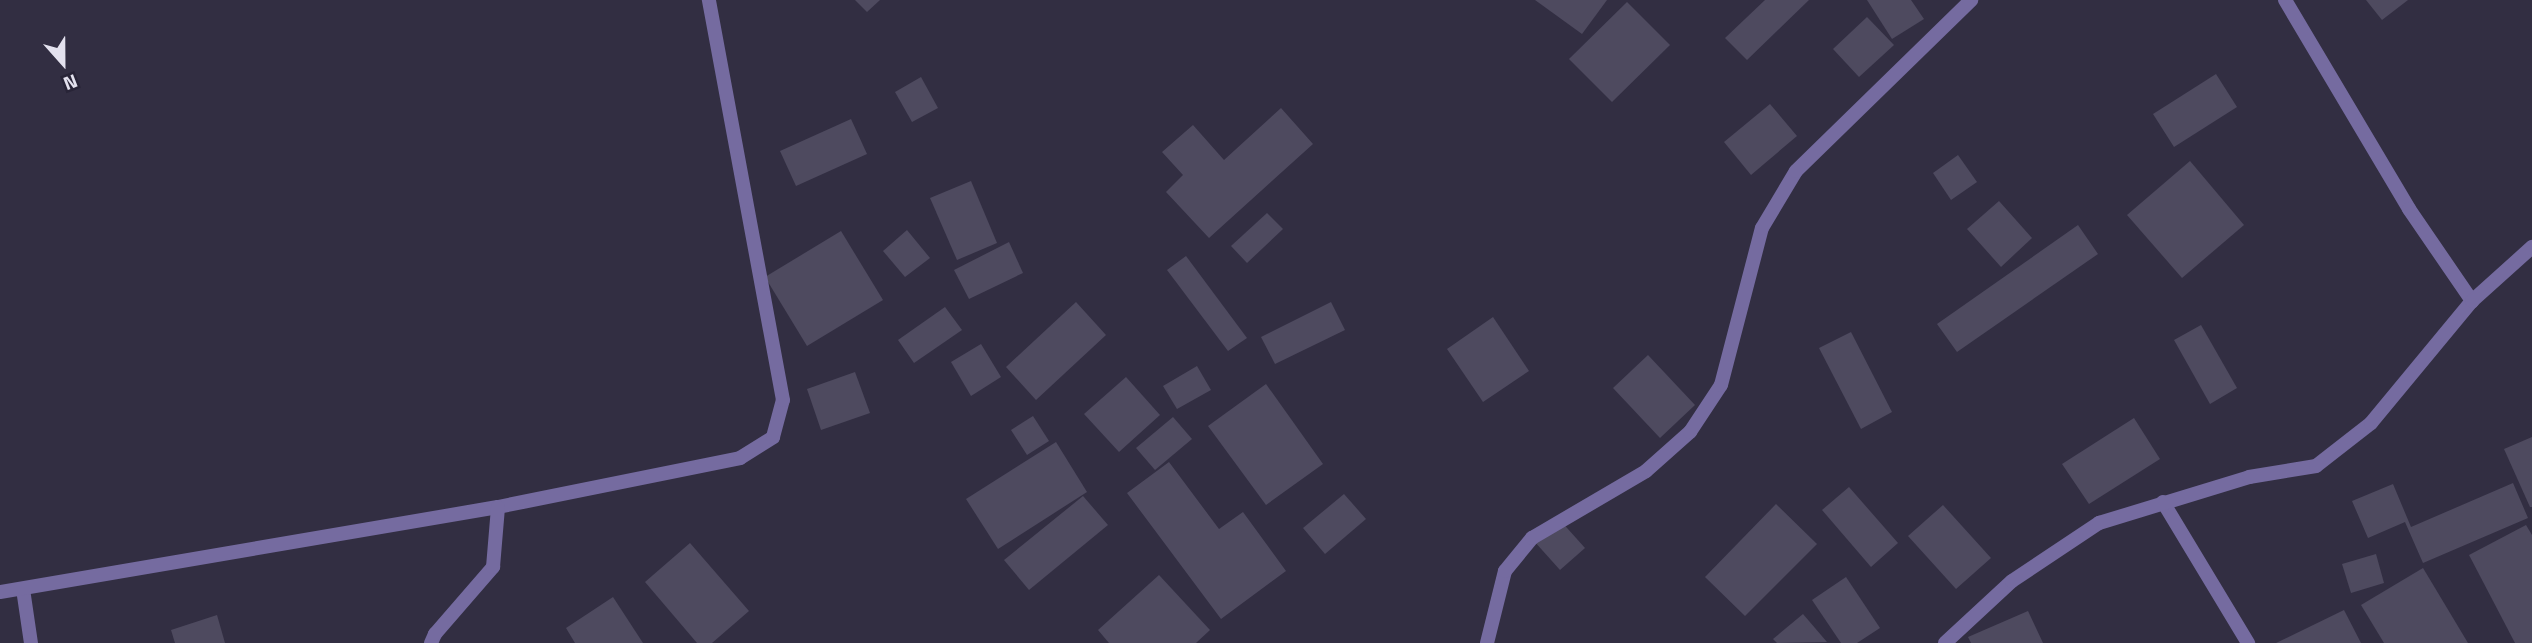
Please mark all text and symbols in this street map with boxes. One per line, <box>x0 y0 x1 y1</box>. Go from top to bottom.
north arrow <box>28 28 98 98</box>
text: N <box>59 67 82 99</box>

